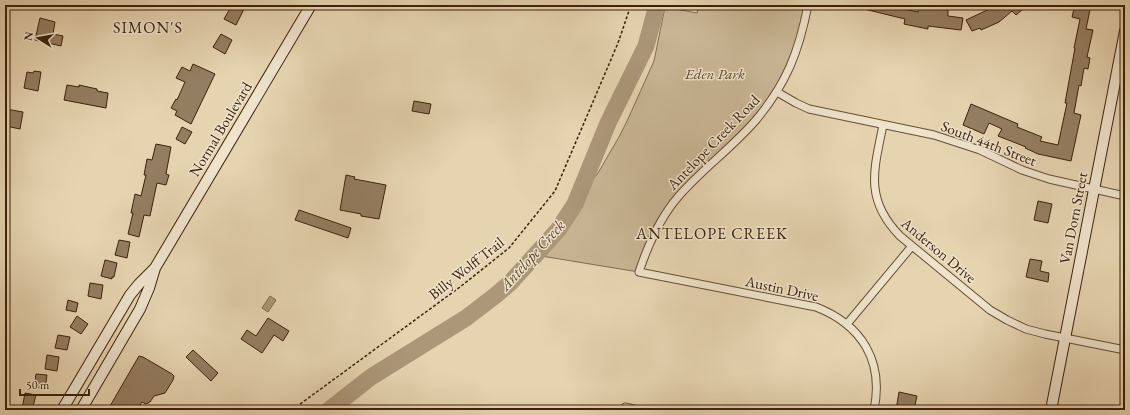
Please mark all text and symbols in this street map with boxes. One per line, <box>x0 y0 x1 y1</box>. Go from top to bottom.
district label: SIMON'S <box>113 17 183 38</box>
north arrow <box>18 18 58 58</box>
text: N <box>20 30 36 42</box>
park label: Eden Park <box>684 64 745 83</box>
street label: Normal Boulevard <box>184 78 256 180</box>
street label: Antelope Creek Road <box>662 90 764 194</box>
street label: South 44th Street <box>939 116 1040 170</box>
street label: Van Dorn Street <box>1055 170 1091 266</box>
street label: Anderson Drive <box>897 213 980 287</box>
water label: Antelope Creek <box>494 214 570 296</box>
district label: ANTELOPE CREEK <box>635 223 788 244</box>
street label: Billy Wolff Trail <box>424 232 508 303</box>
street label: Austin Drive <box>743 271 821 305</box>
scale bar <box>20 371 89 397</box>
text: 50 m <box>26 377 50 393</box>

